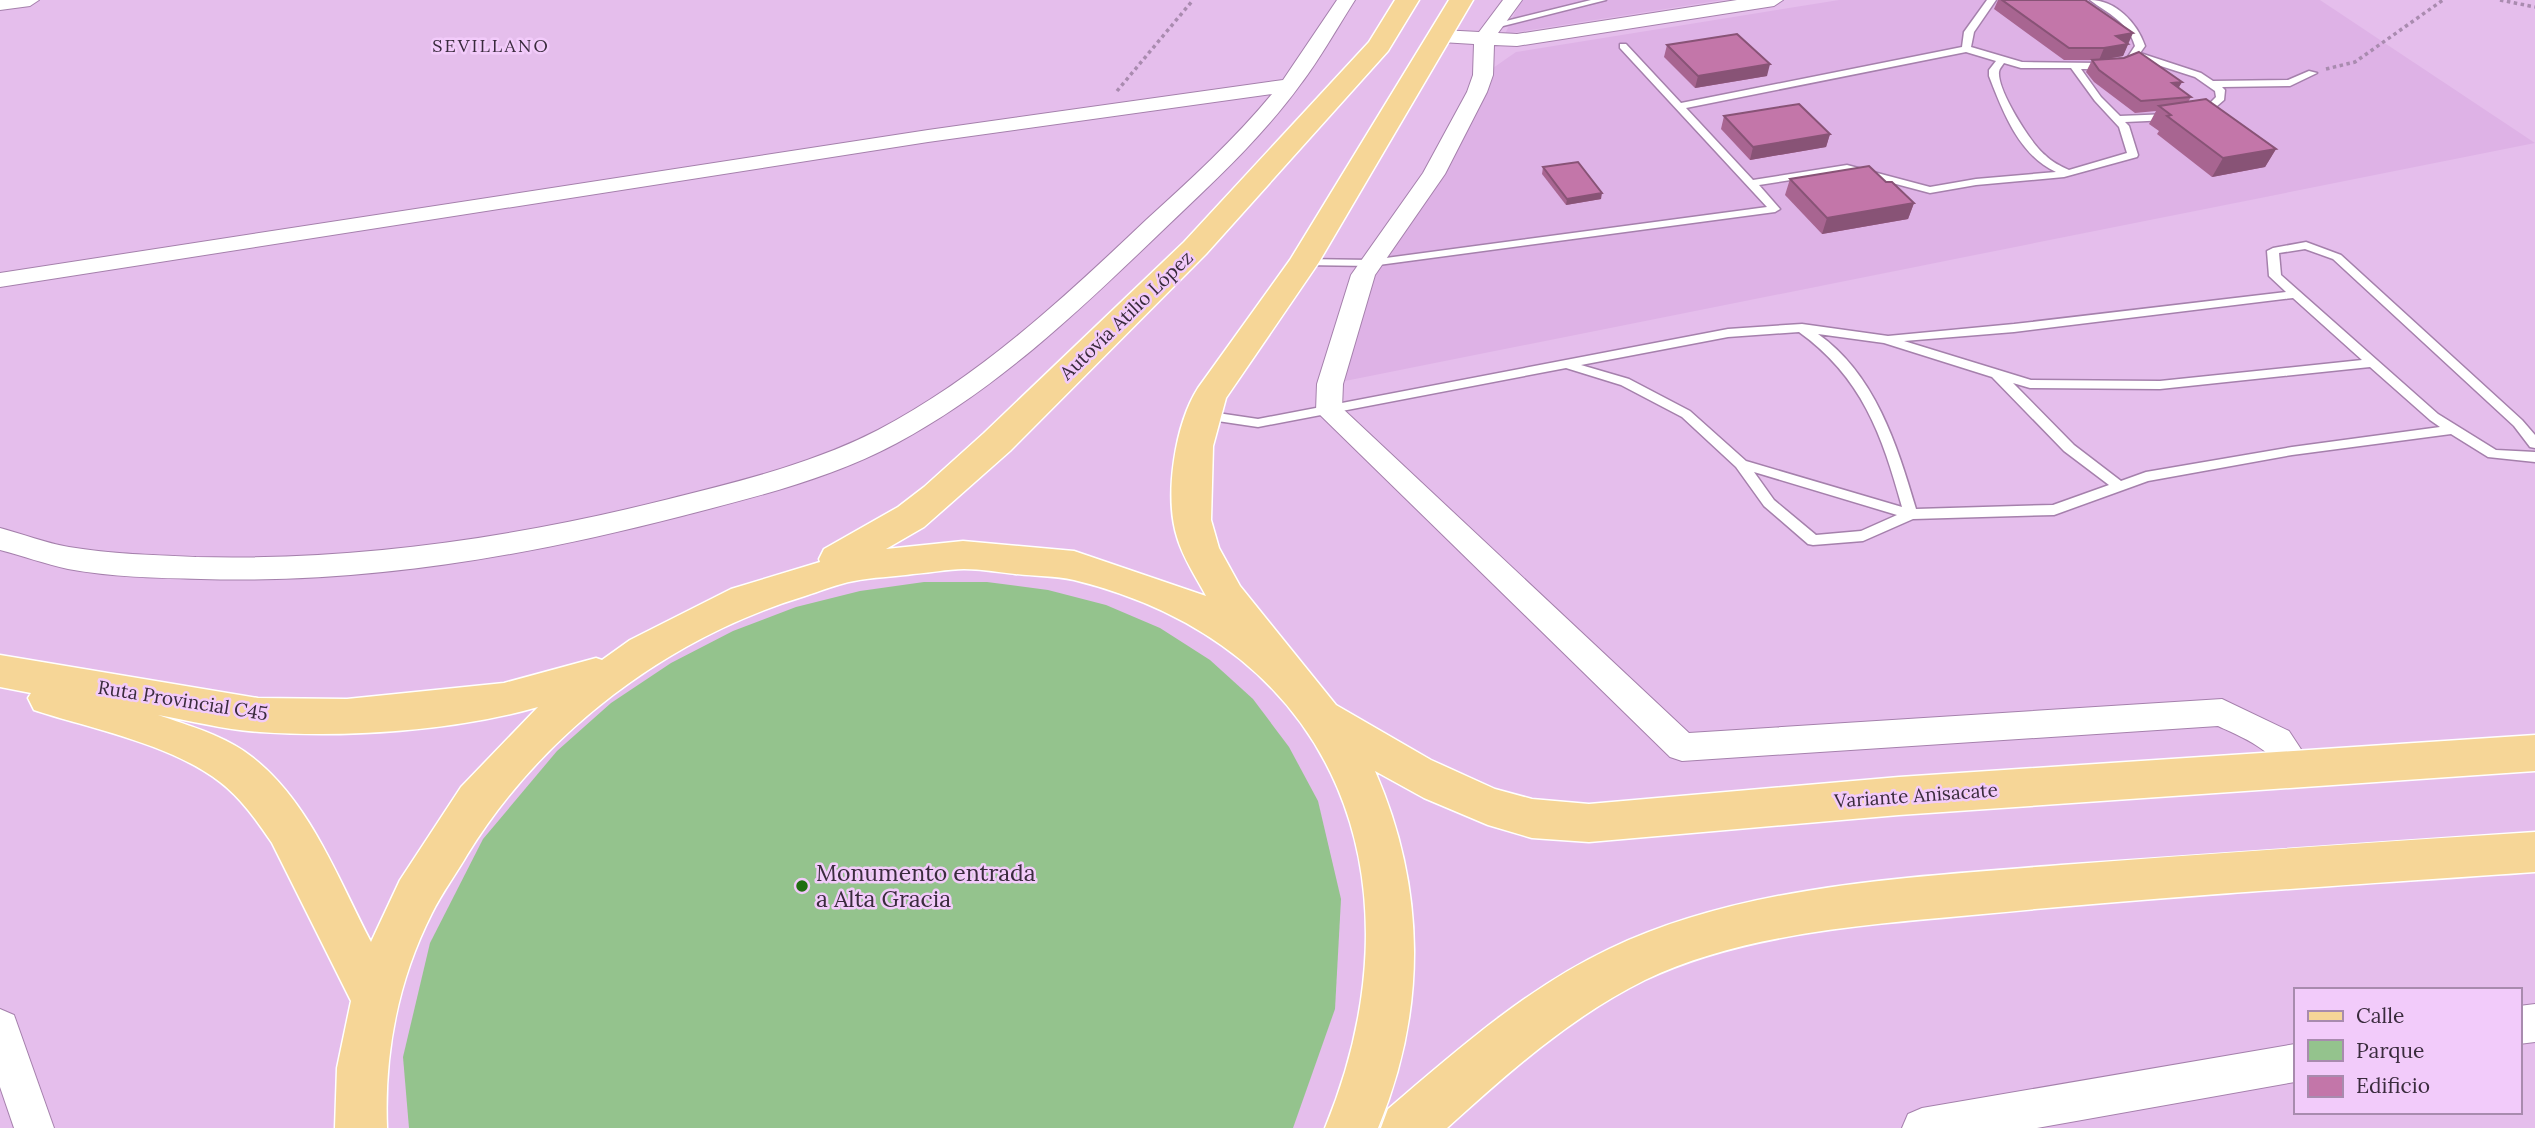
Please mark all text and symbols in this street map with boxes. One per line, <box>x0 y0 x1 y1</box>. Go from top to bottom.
district label: SEVILLANO <box>432 34 550 57</box>
street label: Autovía Atilio López <box>1054 245 1198 385</box>
street label: Ruta Provincial C45 <box>96 675 270 725</box>
street label: Variante Anisacate <box>1832 777 1999 813</box>
place label: Monumento entrada a Alta Gracia <box>816 858 1036 913</box>
marker: Monumento entrada a Alta Gracia <box>794 878 810 894</box>
legend <box>2294 988 2521 1114</box>
text: Calle <box>2356 1002 2404 1029</box>
text: Parque <box>2356 1037 2424 1064</box>
text: Edificio <box>2356 1072 2430 1099</box>

